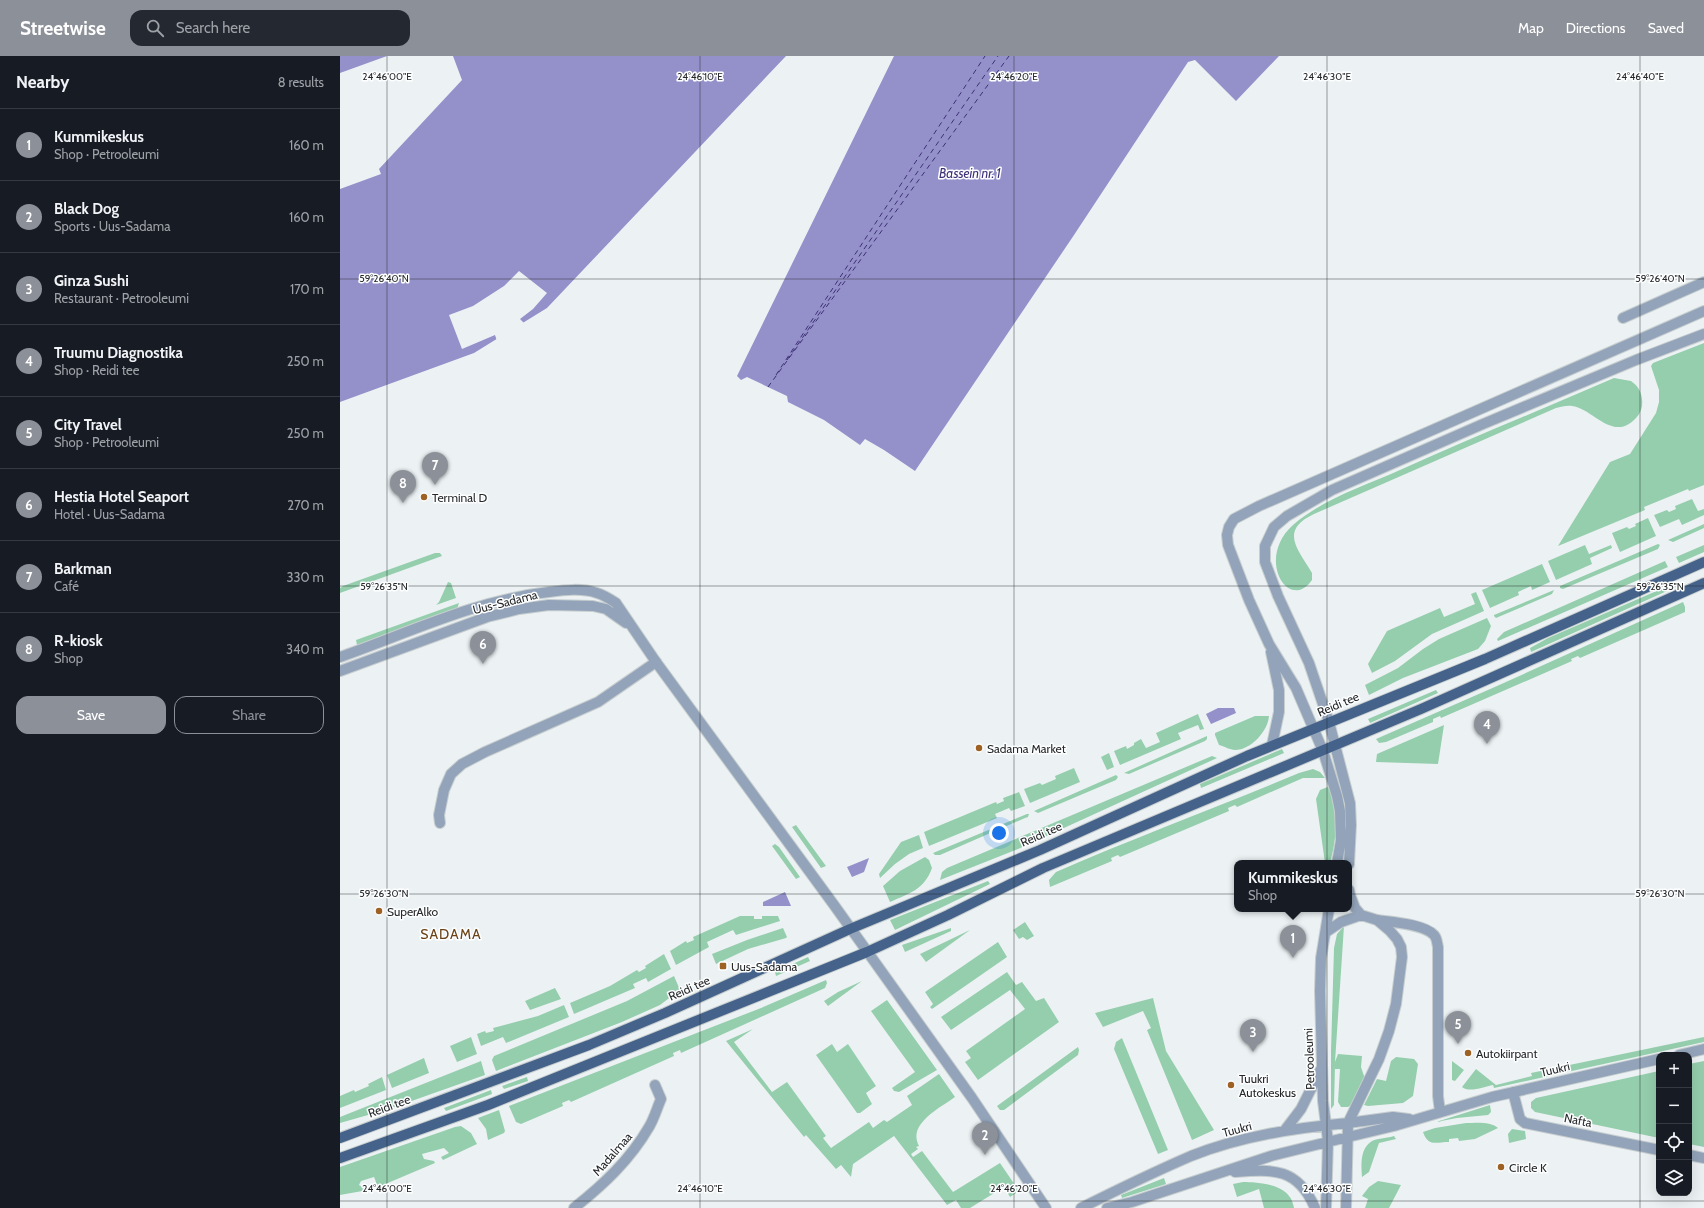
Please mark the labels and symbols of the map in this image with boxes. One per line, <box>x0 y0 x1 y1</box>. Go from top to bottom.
text: 24°46'00"E <box>362 70 412 83</box>
text: 24°46'10"E <box>677 70 723 83</box>
text: 24°46'20"E <box>990 70 1038 83</box>
text: 24°46'30"E <box>1303 70 1351 83</box>
text: 24°46'40"E <box>1616 70 1664 83</box>
water label: Bassein nr. 1 <box>939 165 1001 181</box>
text: 59°26'40"N <box>359 272 409 285</box>
text: 59°26'40"N <box>1635 272 1685 285</box>
pin: 7 <box>422 452 448 485</box>
pin: 8 <box>390 470 416 503</box>
place label: Terminal D <box>432 490 487 505</box>
marker: Terminal D <box>419 492 429 502</box>
text: 59°26'35"N <box>360 580 408 593</box>
text: 59°26'35"N <box>1636 580 1684 593</box>
street label: Uus-Sadama <box>471 587 539 617</box>
pin: 6 <box>470 631 496 664</box>
street label: Reidi tee <box>1315 689 1361 719</box>
pin: 4 <box>1474 711 1500 744</box>
place label: Sadama Market <box>987 741 1066 756</box>
marker: Sadama Market <box>974 743 984 753</box>
street label: Reidi tee <box>1018 818 1064 850</box>
your location <box>989 823 1009 843</box>
text: 59°26'30"N <box>359 887 409 900</box>
text: 59°26'30"N <box>1635 887 1685 900</box>
place label: SuperAlko <box>387 904 439 919</box>
marker: SuperAlko <box>374 906 384 916</box>
district label: SADAMA <box>420 925 482 943</box>
pin: 1 <box>1280 925 1306 958</box>
place label: Uus-Sadama <box>731 959 797 974</box>
marker: Uus-Sadama <box>718 961 728 971</box>
street label: Reidi tee <box>666 972 712 1004</box>
pin: 5 <box>1445 1011 1471 1044</box>
pin: 3 <box>1240 1019 1266 1052</box>
street label: Petrooleumi <box>1300 1028 1318 1090</box>
place label: Autokiirpant <box>1476 1046 1538 1061</box>
marker: Autokiirpant <box>1463 1048 1473 1058</box>
street label: Tuukri <box>1539 1058 1571 1080</box>
place label: Tuukri Autokeskus <box>1239 1071 1296 1100</box>
marker: Tuukri Autokeskus <box>1226 1080 1236 1090</box>
street label: Reidi tee <box>366 1091 412 1121</box>
street label: Nafta <box>1563 1110 1593 1130</box>
street label: Tuukri <box>1221 1118 1253 1140</box>
pin: 2 <box>972 1122 998 1155</box>
street label: Madalmaa <box>589 1129 635 1179</box>
place label: Circle K <box>1509 1160 1547 1175</box>
marker: Circle K <box>1496 1162 1506 1172</box>
text: 24°46'00"E <box>362 1182 412 1195</box>
text: 24°46'10"E <box>677 1182 723 1195</box>
text: 24°46'20"E <box>990 1182 1038 1195</box>
text: 24°46'30"E <box>1303 1182 1351 1195</box>

